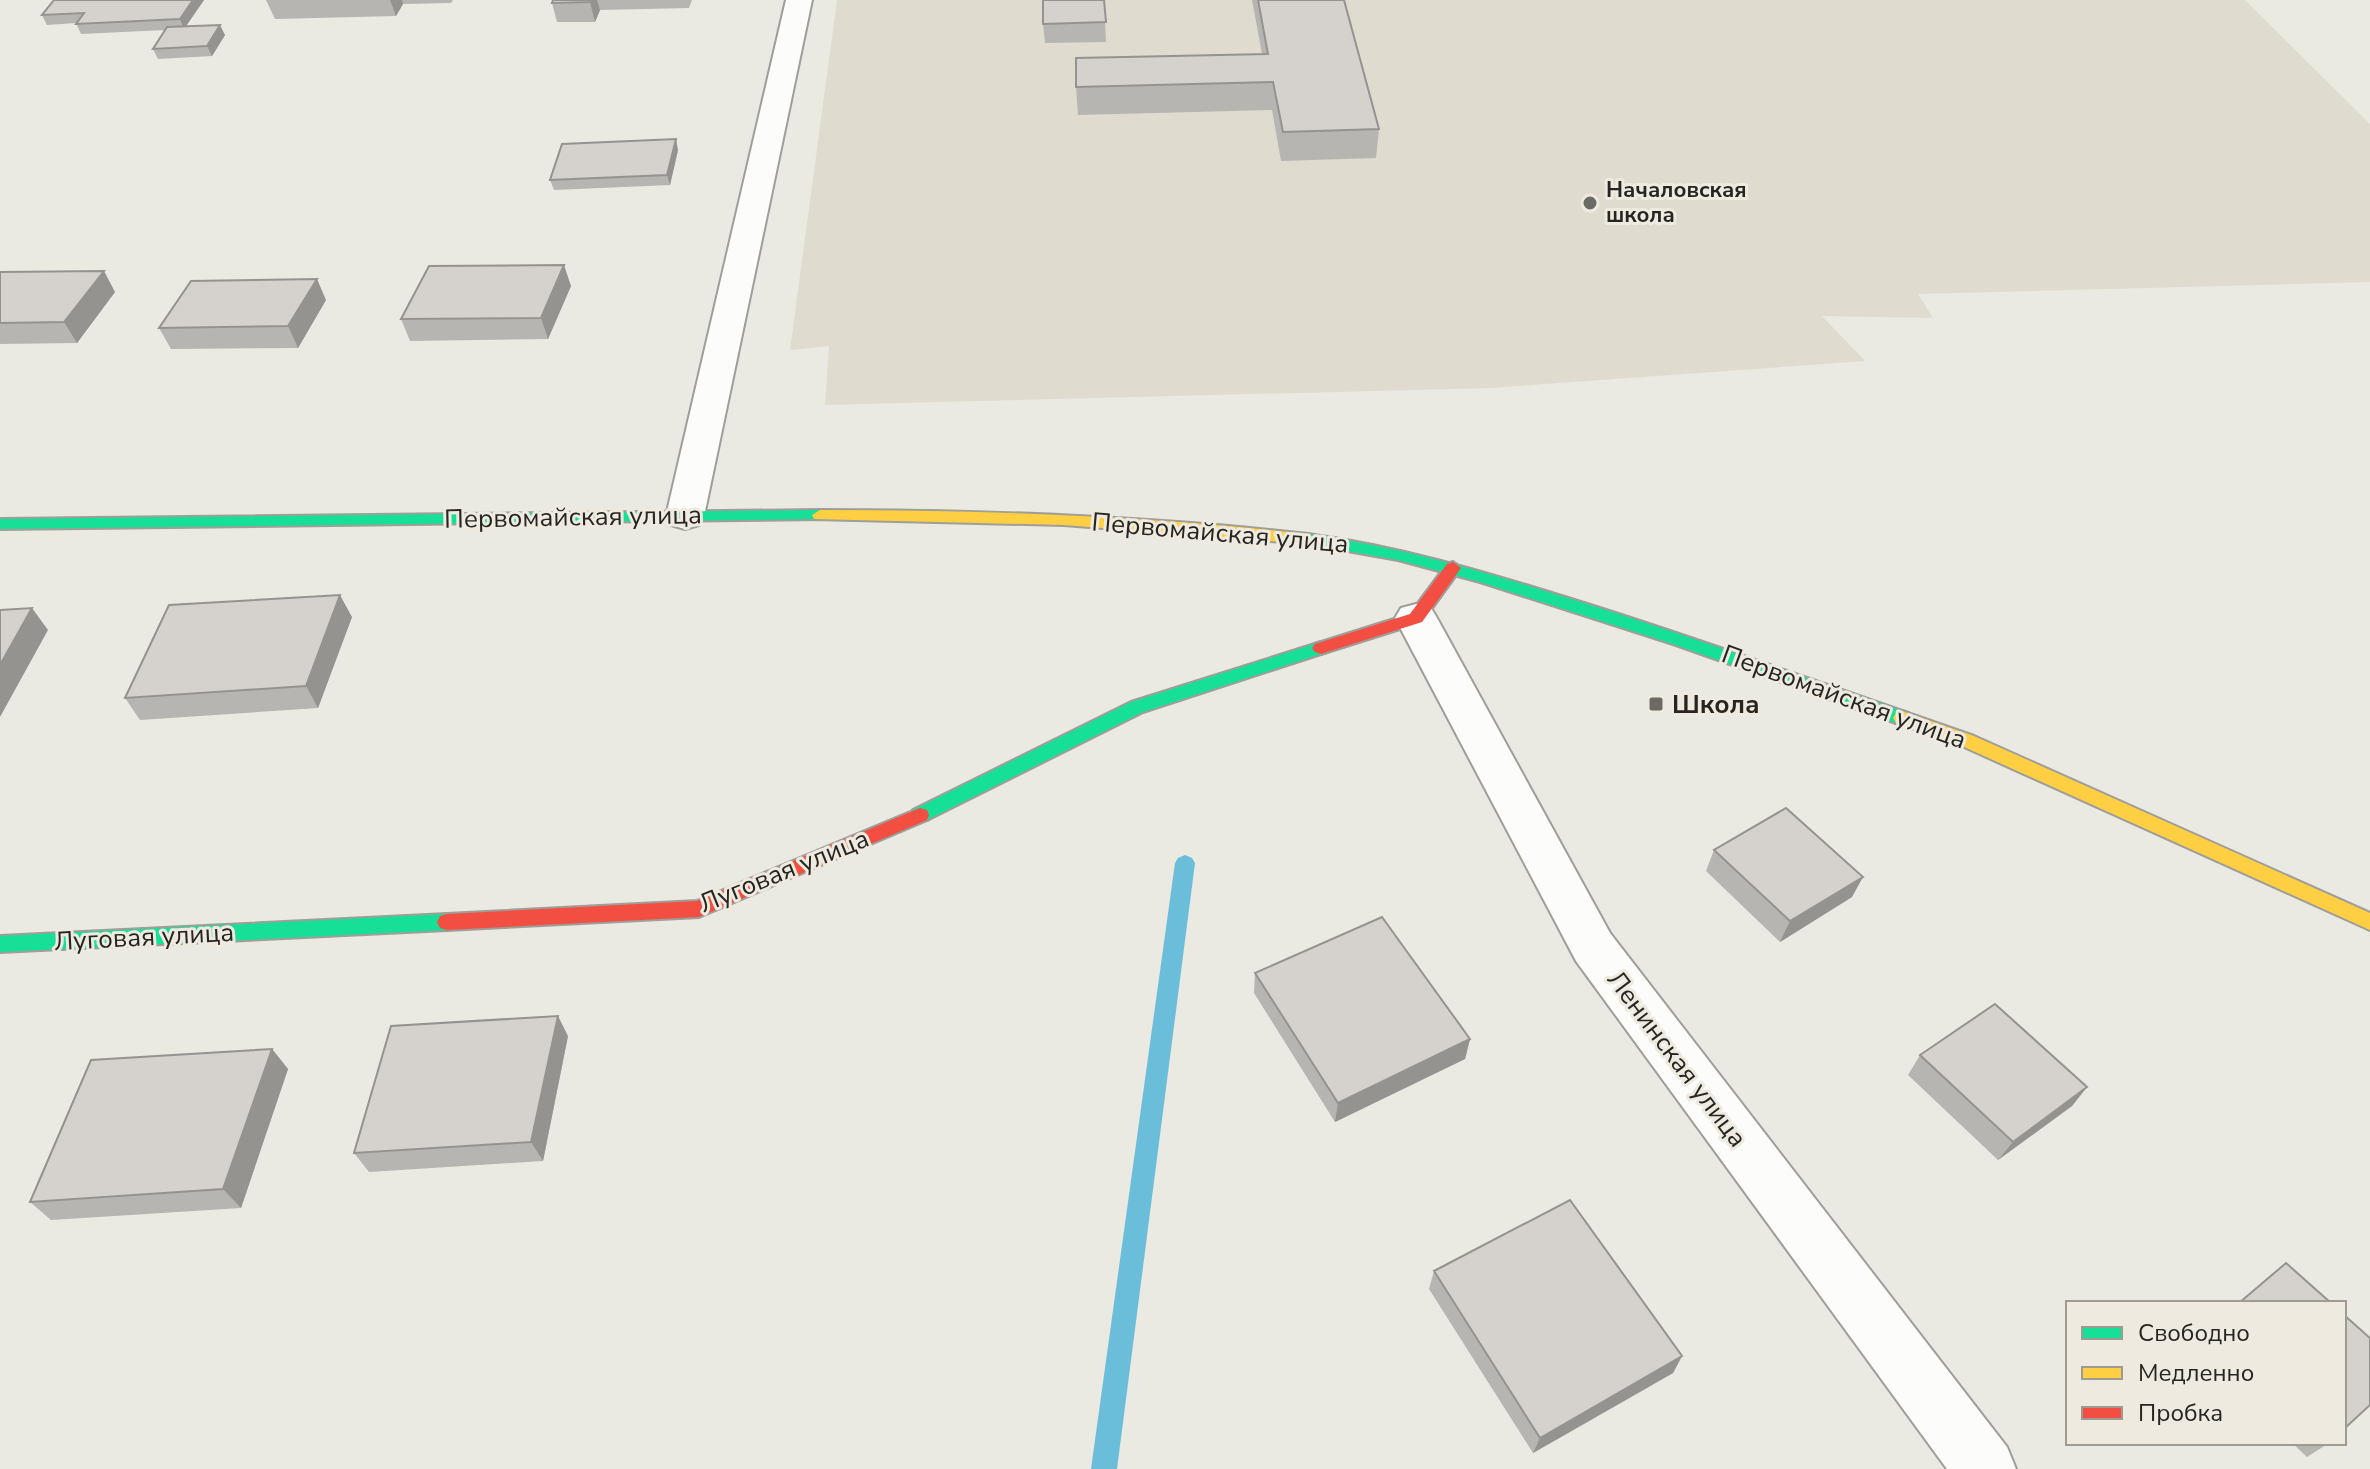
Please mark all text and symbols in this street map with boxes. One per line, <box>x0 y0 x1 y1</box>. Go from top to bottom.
place label: Началовская школа <box>1606 175 1747 230</box>
marker: Началовская школа <box>1581 194 1599 212</box>
street label: Первомайская улица <box>444 497 702 537</box>
street label: Первомайская улица <box>1090 504 1350 562</box>
street label: Первомайская улица <box>1717 636 1971 758</box>
place label: Школа <box>1672 687 1760 722</box>
marker: Школа <box>1647 695 1665 713</box>
street label: Луговая улица <box>694 821 874 921</box>
street label: Луговая улица <box>53 915 235 959</box>
street label: Ленинская улица <box>1599 964 1755 1154</box>
legend <box>2066 1301 2346 1445</box>
text: Свободно <box>2138 1317 2250 1349</box>
text: Медленно <box>2138 1357 2254 1389</box>
text: Пробка <box>2138 1397 2223 1429</box>

